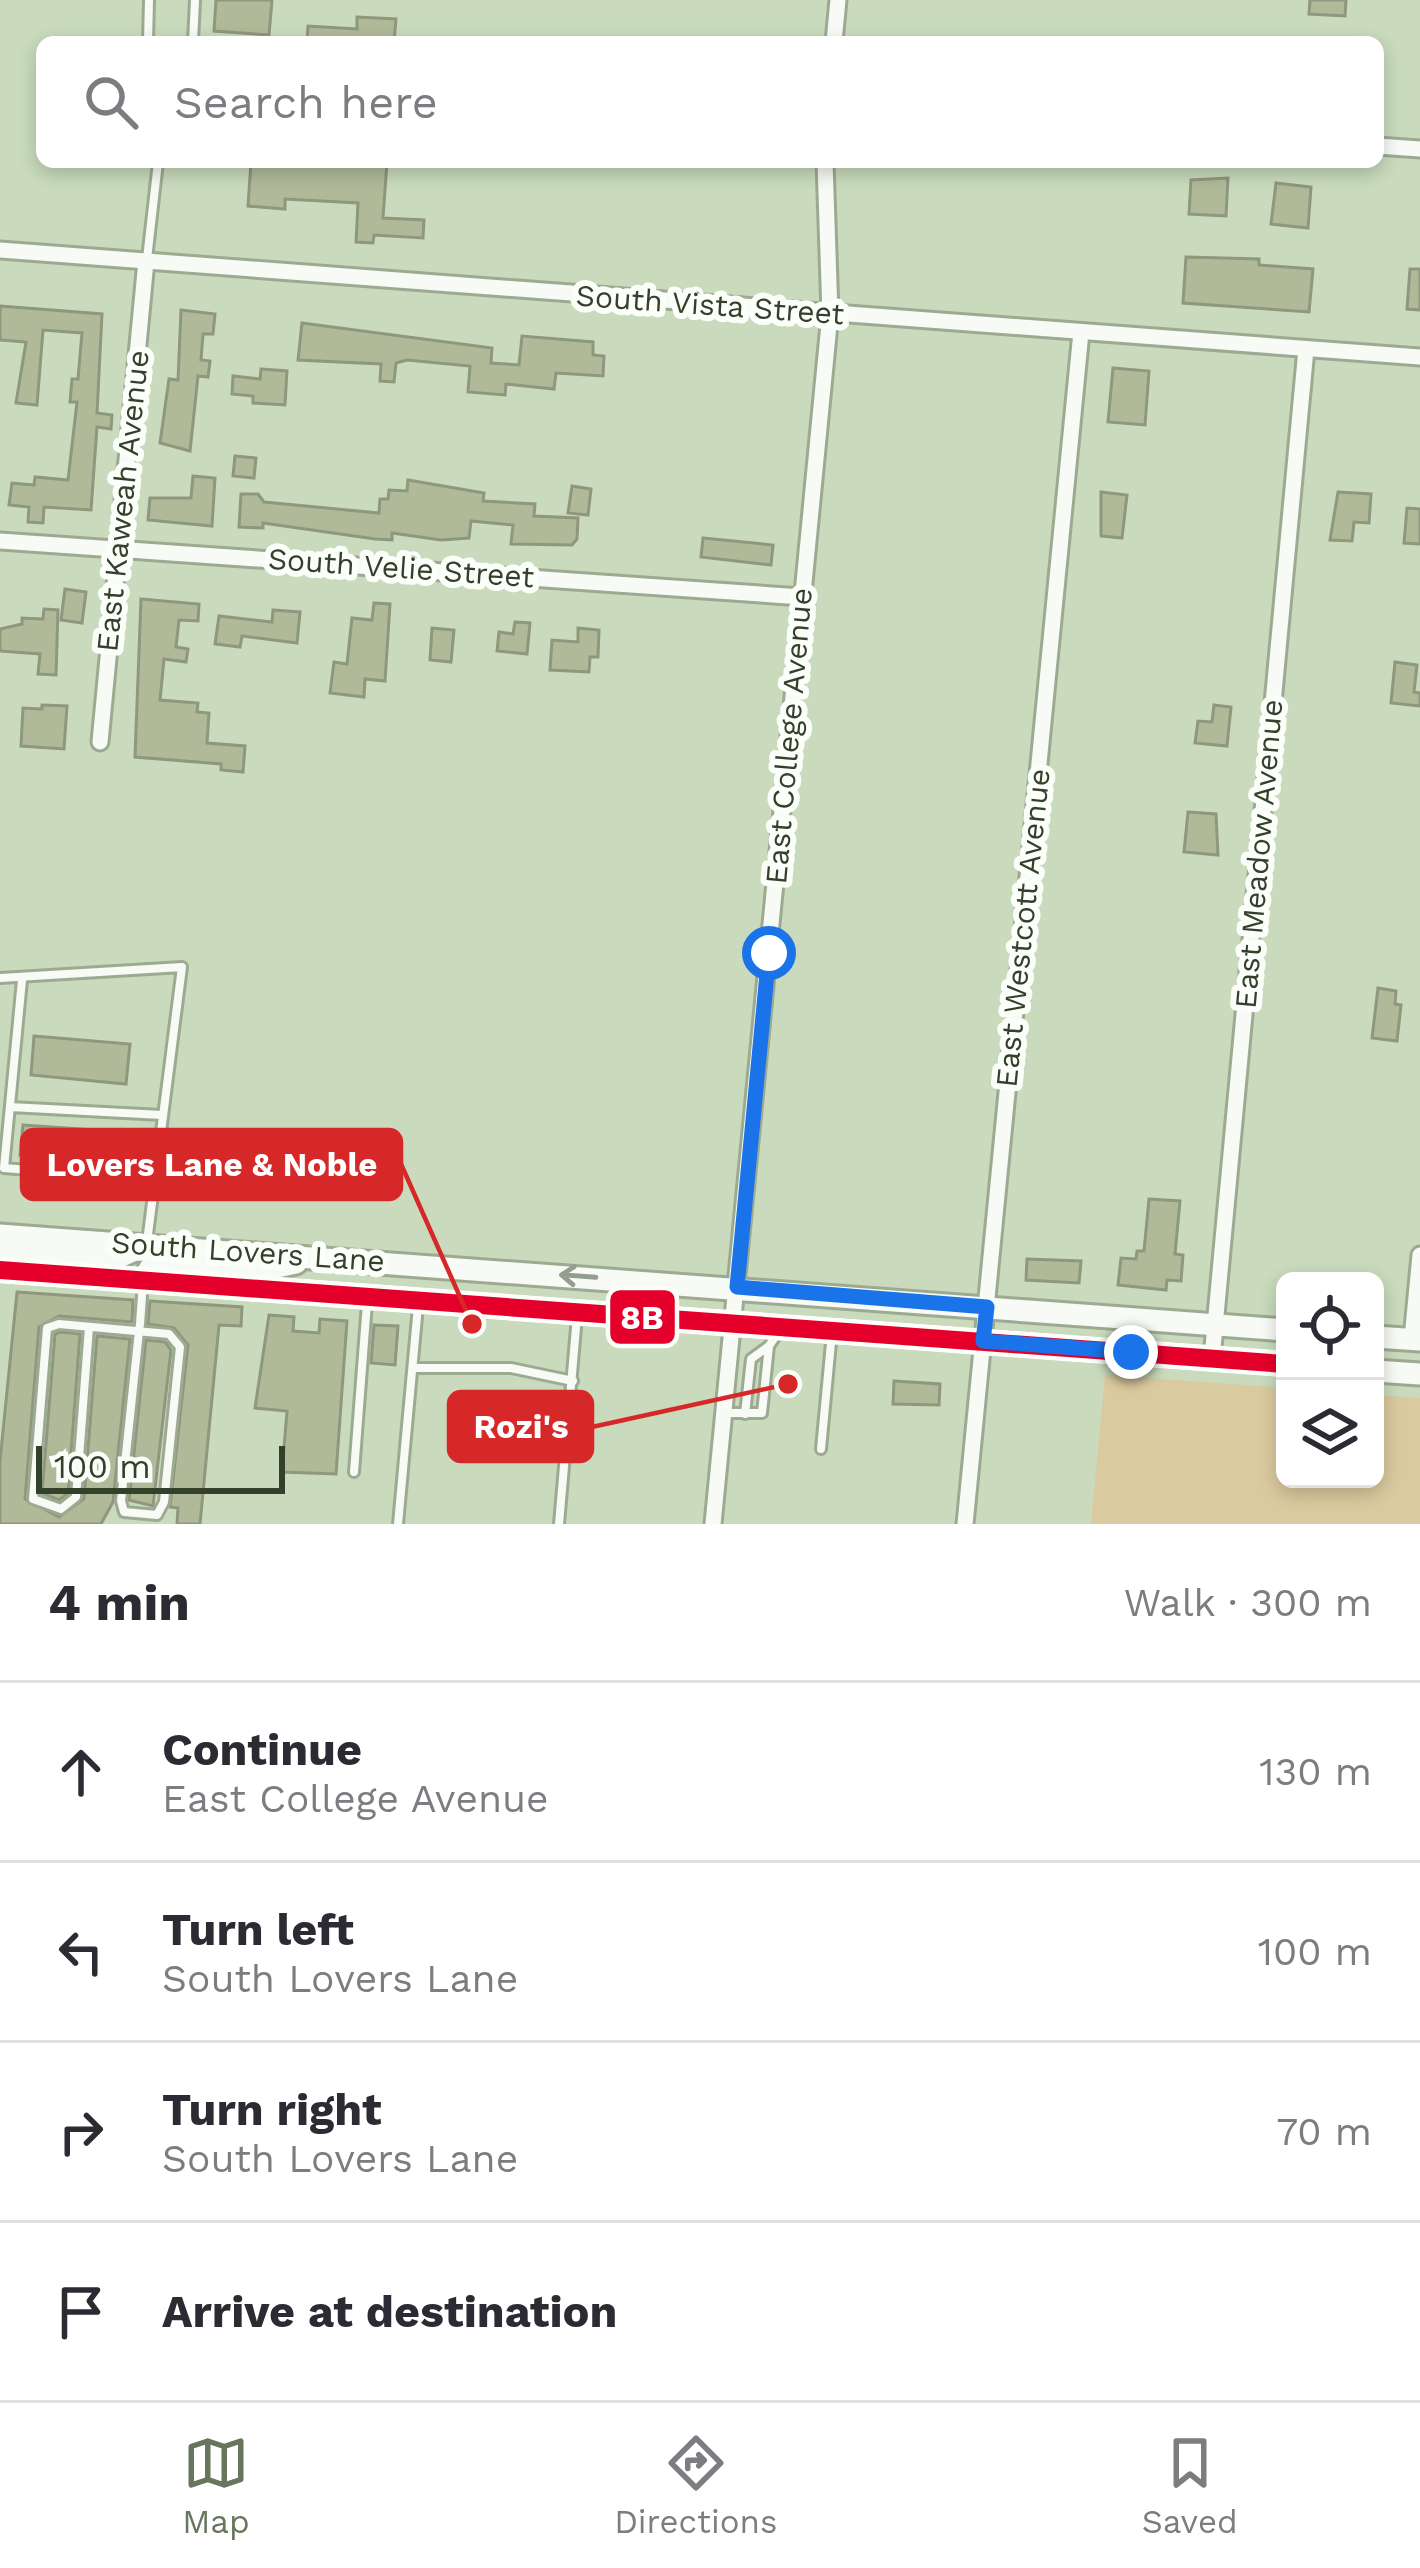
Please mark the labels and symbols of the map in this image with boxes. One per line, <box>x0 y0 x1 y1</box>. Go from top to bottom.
street label: South Vista Street <box>575 278 846 331</box>
street label: East Kaweah Avenue <box>89 348 156 654</box>
street label: South Velie Street <box>267 541 536 594</box>
street label: East College Avenue <box>758 586 819 886</box>
street label: East Meadow Avenue <box>1228 698 1289 1010</box>
street label: East Westcott Avenue <box>988 767 1057 1089</box>
route start <box>742 926 796 980</box>
callout: Lovers Lane & Noble <box>22 1130 401 1199</box>
text: Lovers Lane & Noble <box>47 1145 377 1184</box>
street label: South Lovers Lane <box>110 1224 386 1279</box>
one-way arrow <box>559 1265 598 1288</box>
line badge: 8B <box>608 1288 677 1346</box>
text: 8B <box>620 1298 664 1337</box>
route end <box>1104 1325 1158 1379</box>
callout: Rozi's <box>449 1392 592 1461</box>
text: Rozi's <box>474 1407 568 1446</box>
scale bar <box>36 1440 285 1493</box>

